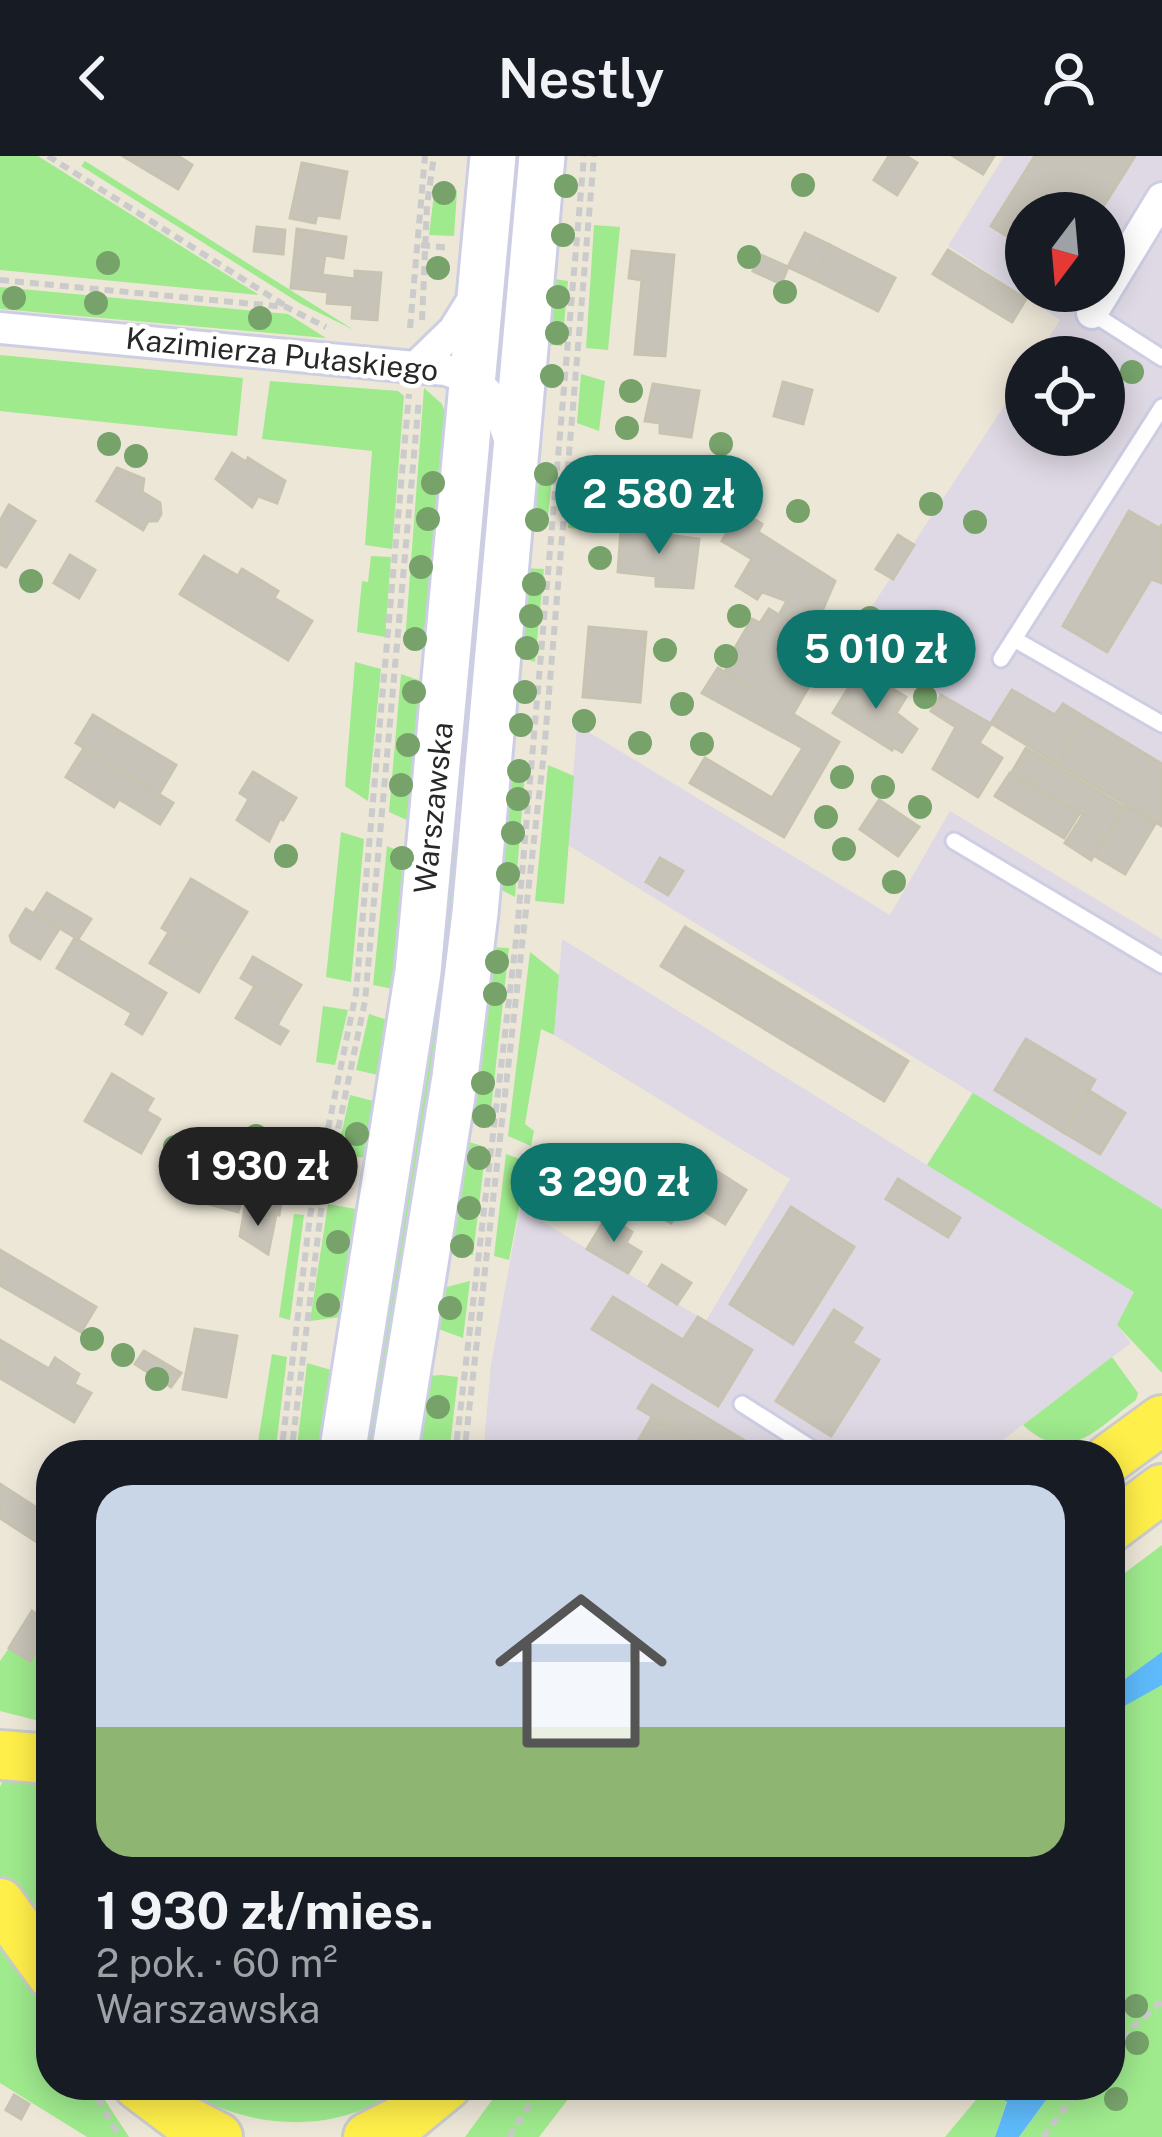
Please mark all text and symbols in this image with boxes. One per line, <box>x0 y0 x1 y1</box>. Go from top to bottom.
icon: back <box>60 45 126 111</box>
icon: person <box>1036 45 1102 111</box>
text: Nestly <box>498 47 664 110</box>
north arrow <box>1005 192 1125 312</box>
map controls <box>1005 192 1125 456</box>
street label: Kazimierza Pułaskiego <box>124 320 440 388</box>
button: locate <box>1005 336 1125 456</box>
pin: 2 580 zł <box>535 455 783 557</box>
text: 2 580 zł <box>582 471 736 517</box>
pin: 5 010 zł <box>752 610 1000 712</box>
text: 5 010 zł <box>804 626 948 672</box>
street label: Warszawska <box>406 720 460 896</box>
pin: 1 930 zł <box>134 1127 382 1229</box>
text: 1 930 zł <box>186 1143 330 1189</box>
pin: 3 290 zł <box>490 1143 738 1245</box>
text: 3 290 zł <box>538 1159 690 1205</box>
icon: home <box>473 1563 689 1779</box>
text: 1 930 zł/mies. <box>96 1881 434 1940</box>
text: 2 pok. · 60 m² <box>96 1940 337 1986</box>
text: Warszawska <box>96 1986 320 2032</box>

